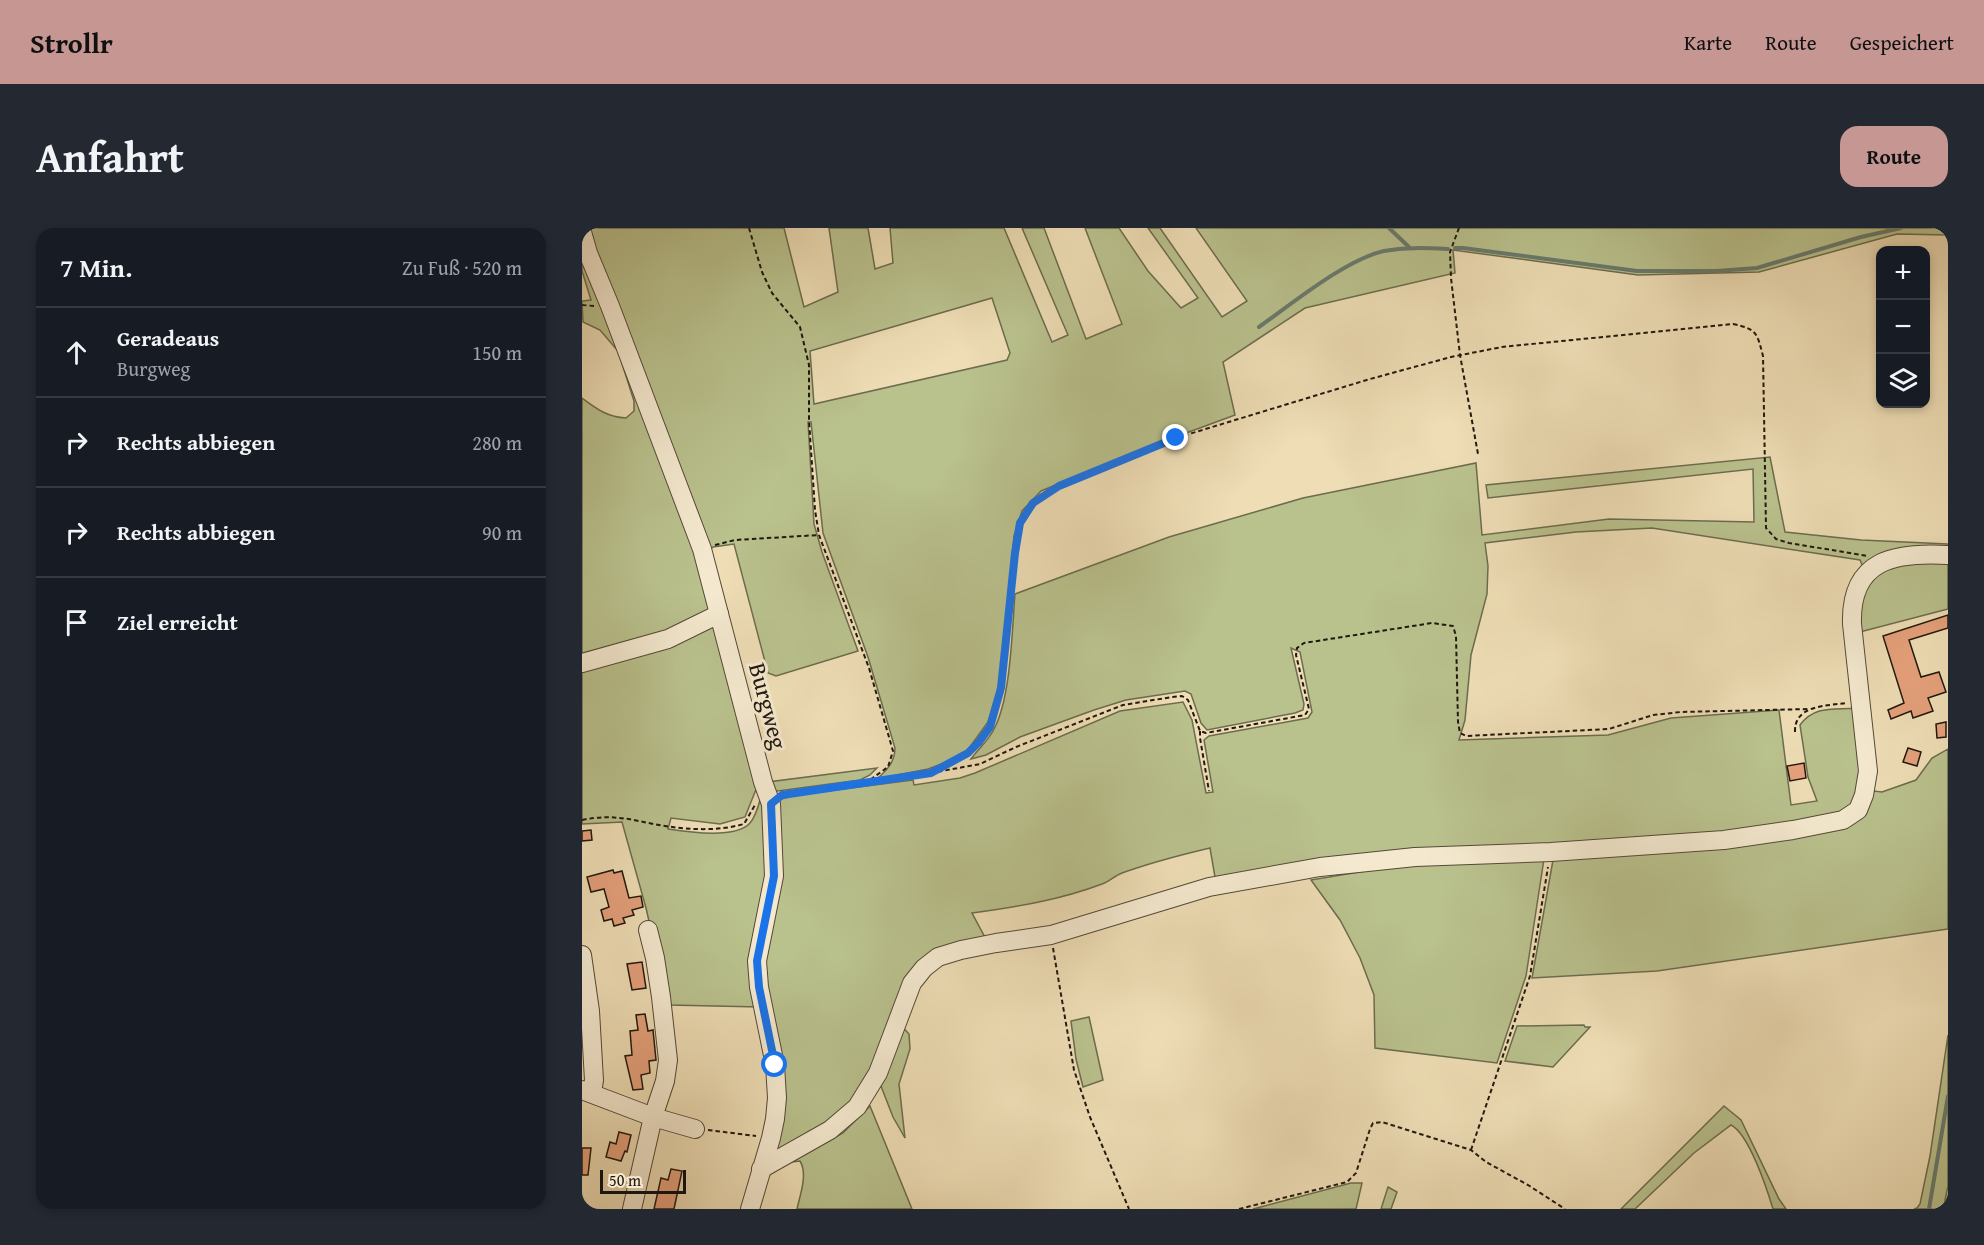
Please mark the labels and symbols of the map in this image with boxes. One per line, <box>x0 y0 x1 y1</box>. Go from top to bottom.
route end <box>1162 424 1188 450</box>
street label: Burgweg <box>740 659 797 753</box>
route start <box>761 1051 787 1077</box>
scale bar <box>600 1167 686 1194</box>

